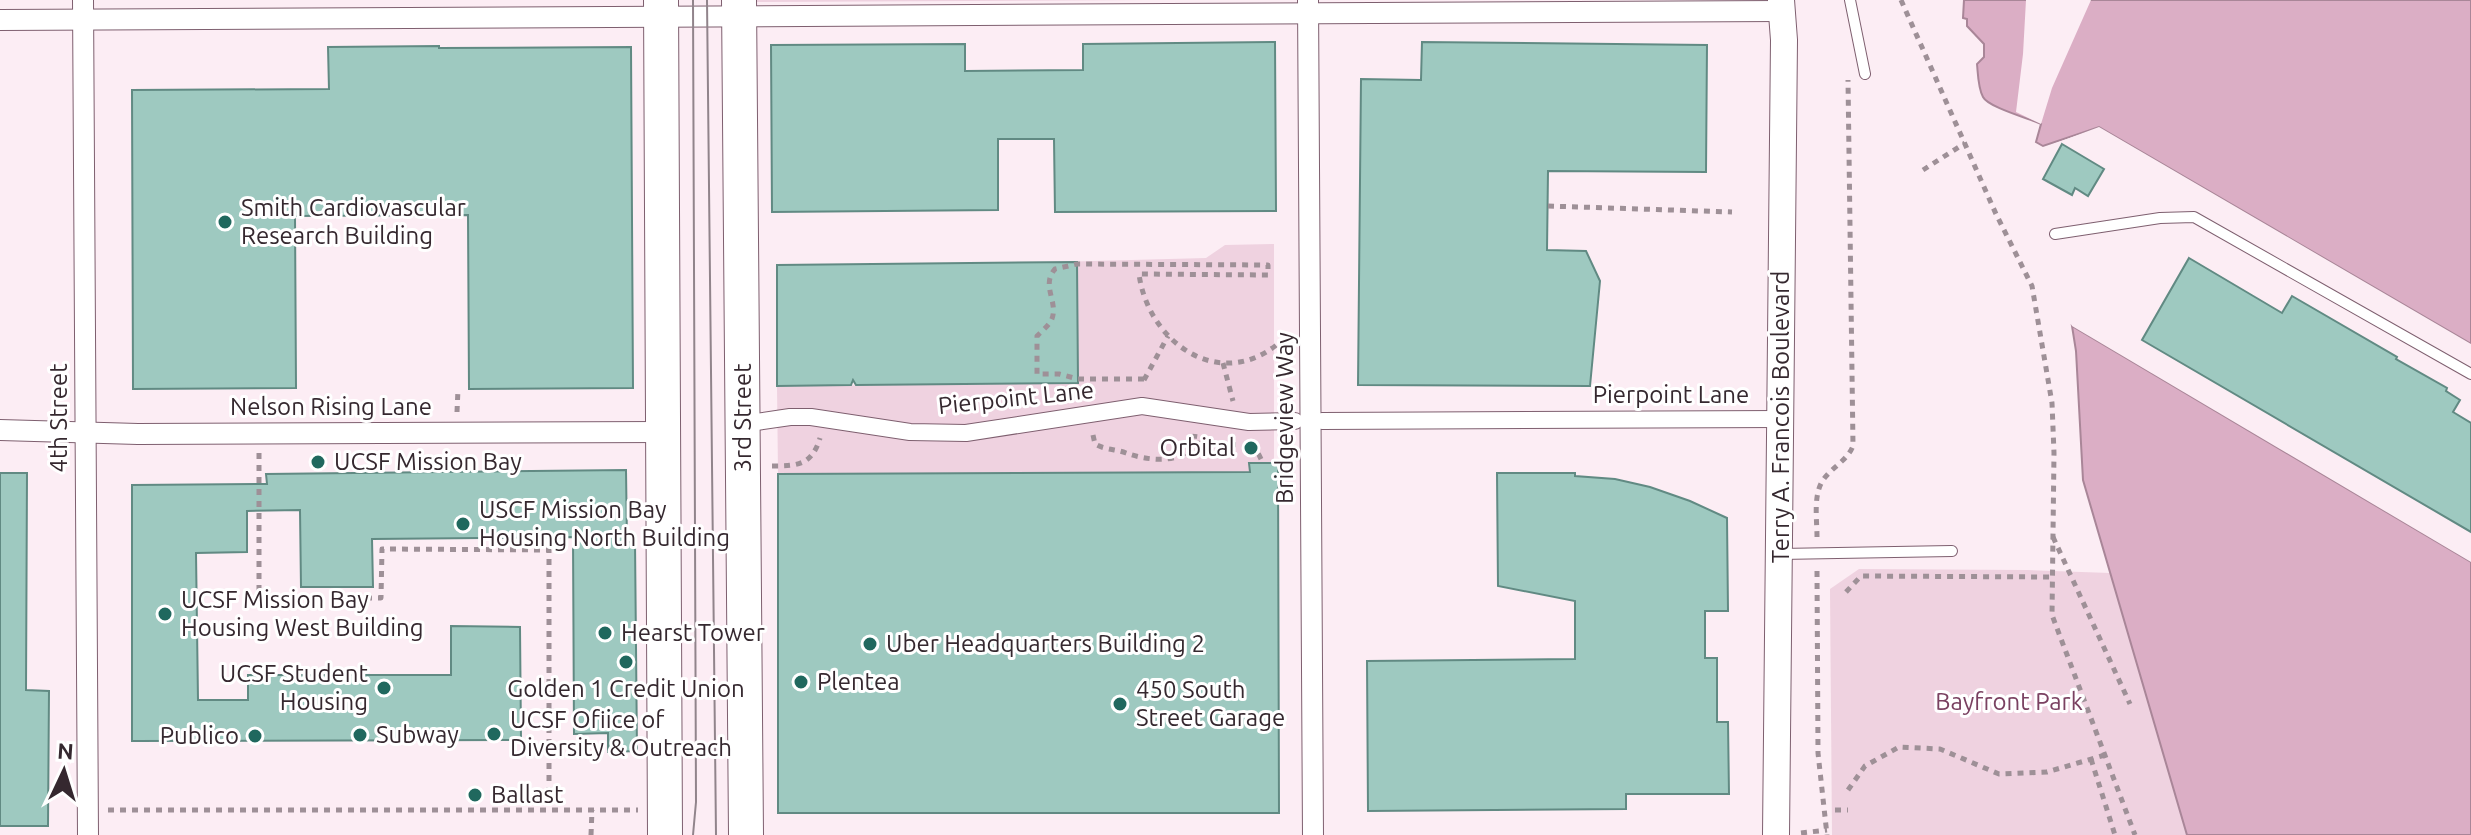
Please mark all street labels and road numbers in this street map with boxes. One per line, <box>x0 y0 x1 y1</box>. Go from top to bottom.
street label: Terry A. Francois Boulevard <box>1767 271 1794 563</box>
street label: Bridgeview Way <box>1271 332 1298 504</box>
street label: 4th Street <box>45 363 72 473</box>
street label: 3rd Street <box>729 363 756 473</box>
street label: Pierpoint Lane <box>937 376 1095 419</box>
street label: Pierpoint Lane <box>1593 381 1749 408</box>
street label: Nelson Rising Lane <box>230 393 432 420</box>

